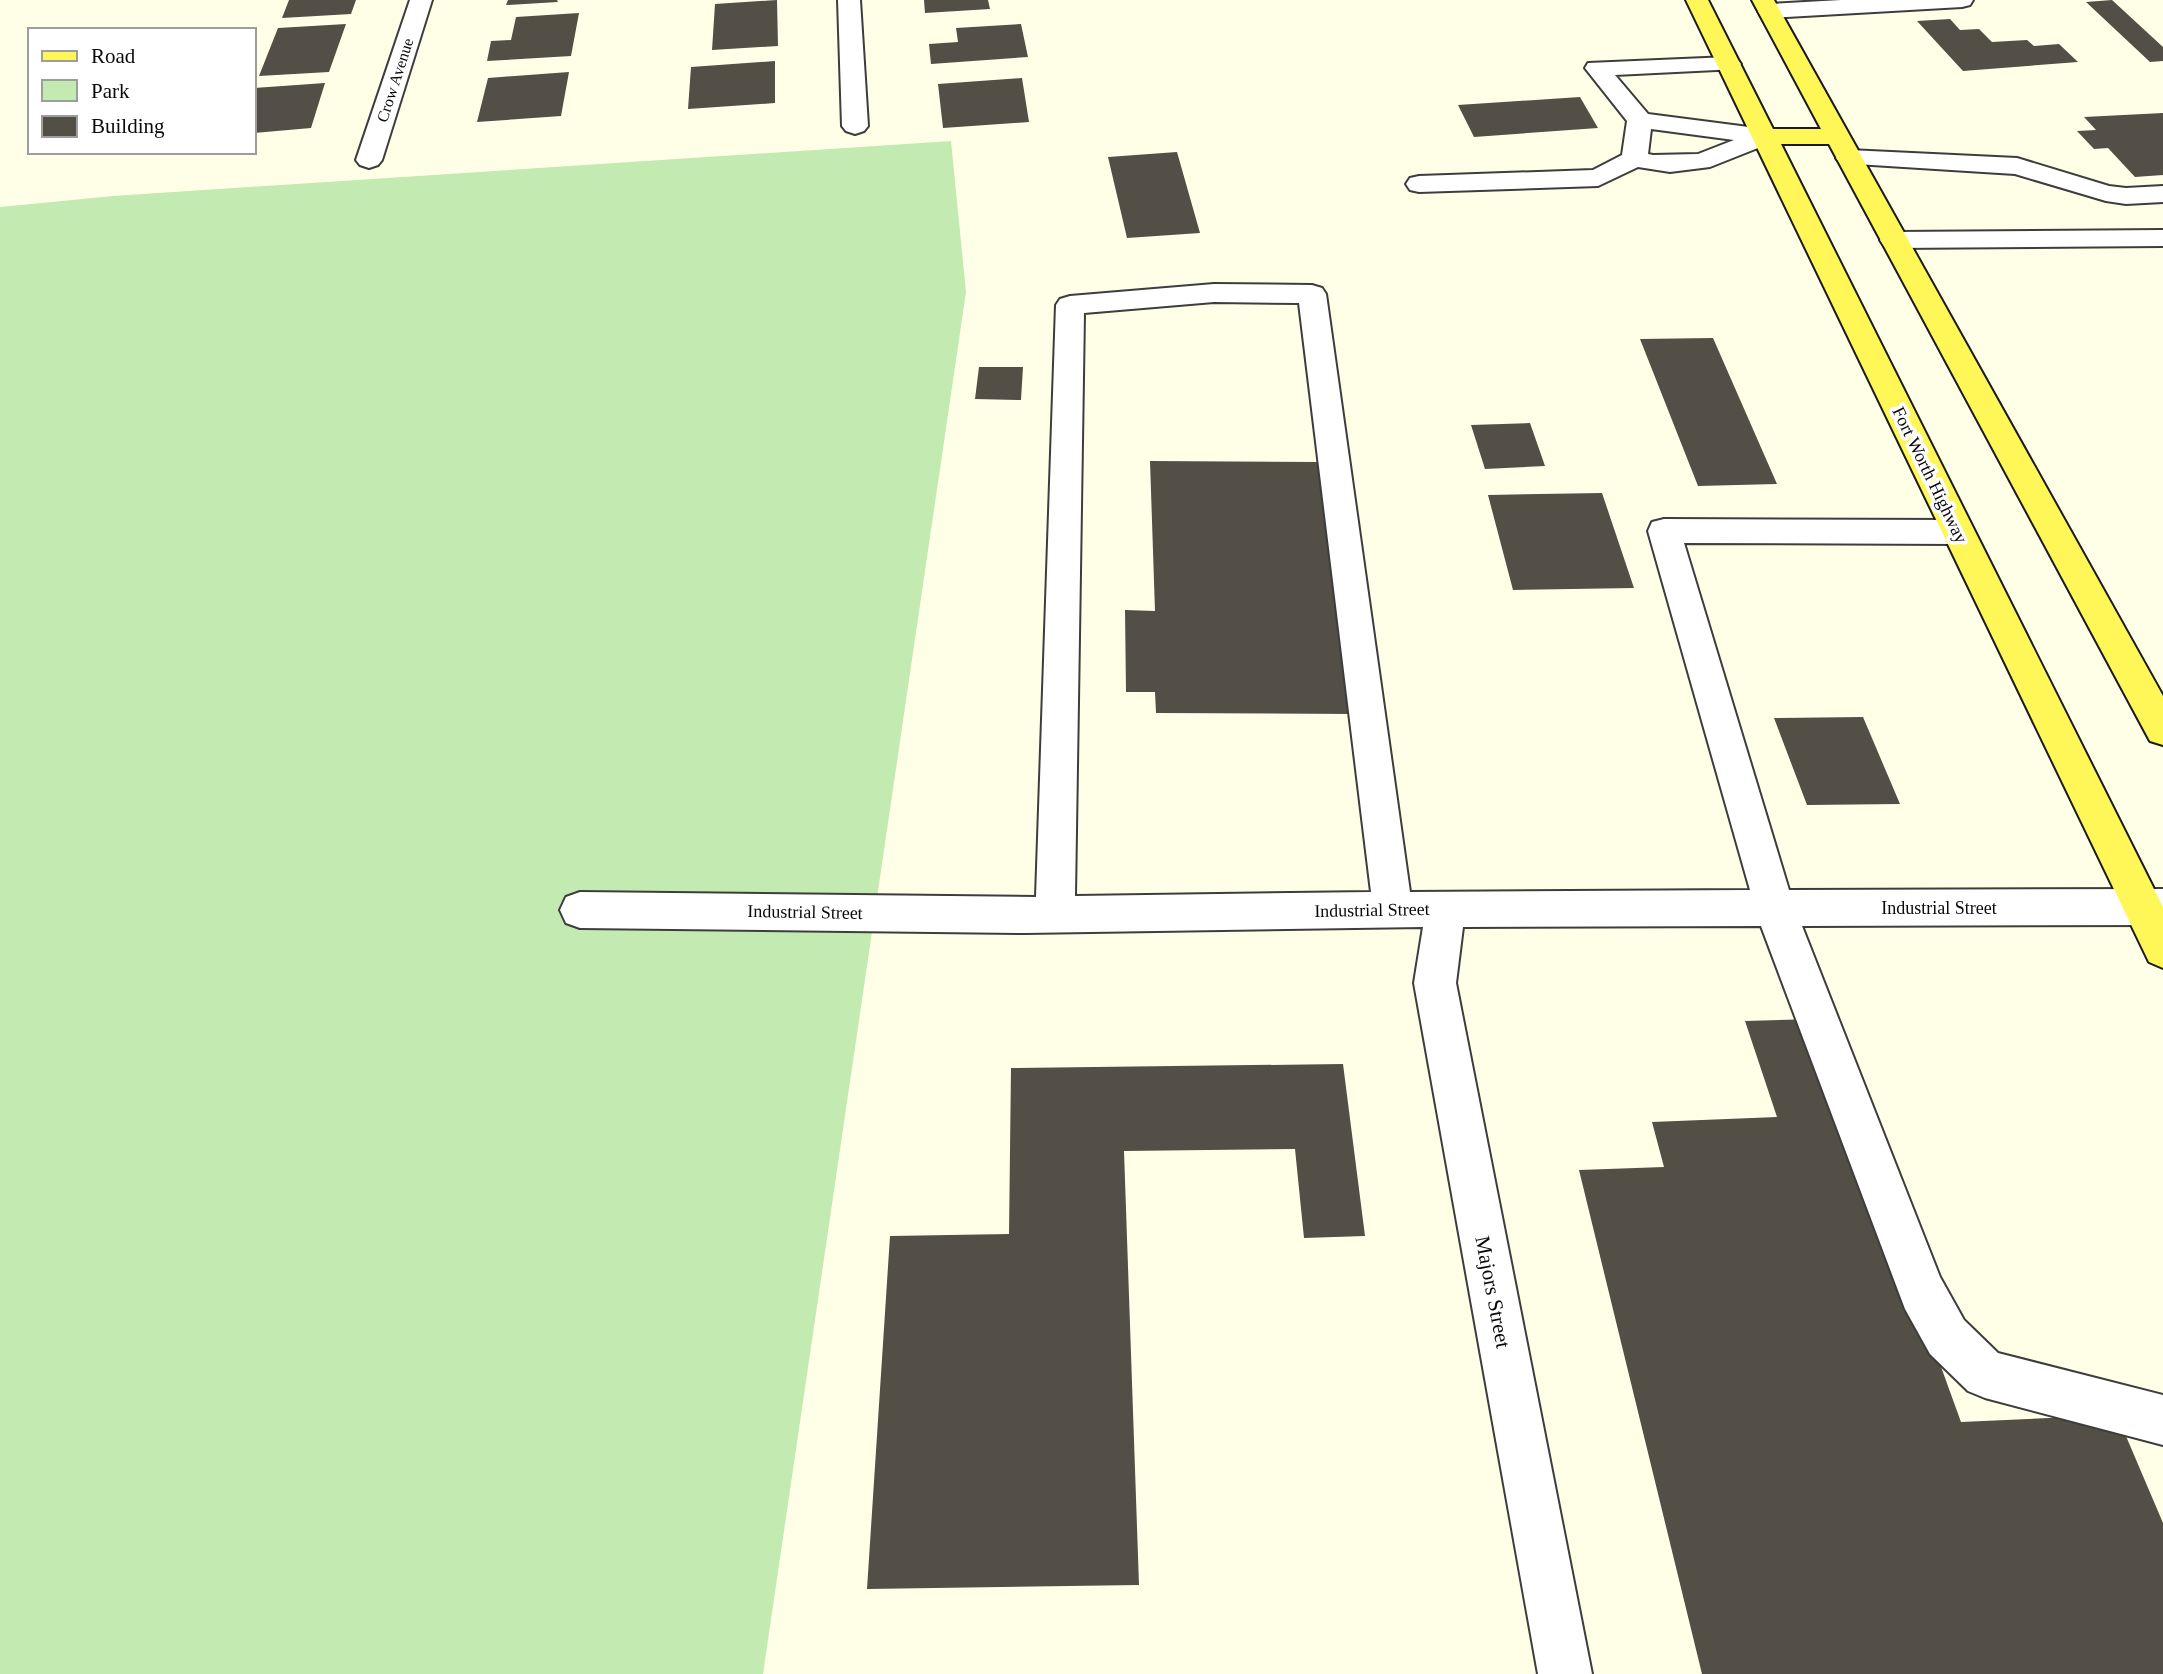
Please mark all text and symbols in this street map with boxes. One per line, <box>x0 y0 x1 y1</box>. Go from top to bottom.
legend <box>28 28 256 154</box>
street label: Crow Avenue <box>373 36 417 124</box>
text: Road <box>91 44 136 68</box>
text: Park <box>91 79 130 103</box>
text: Building <box>91 114 165 138</box>
street label: Fort Worth Highway <box>1888 404 1972 546</box>
street label: Industrial Street <box>1881 898 1997 918</box>
street label: Industrial Street <box>1314 899 1430 921</box>
street label: Industrial Street <box>747 901 863 923</box>
street label: Majors Street <box>1470 1234 1516 1350</box>

